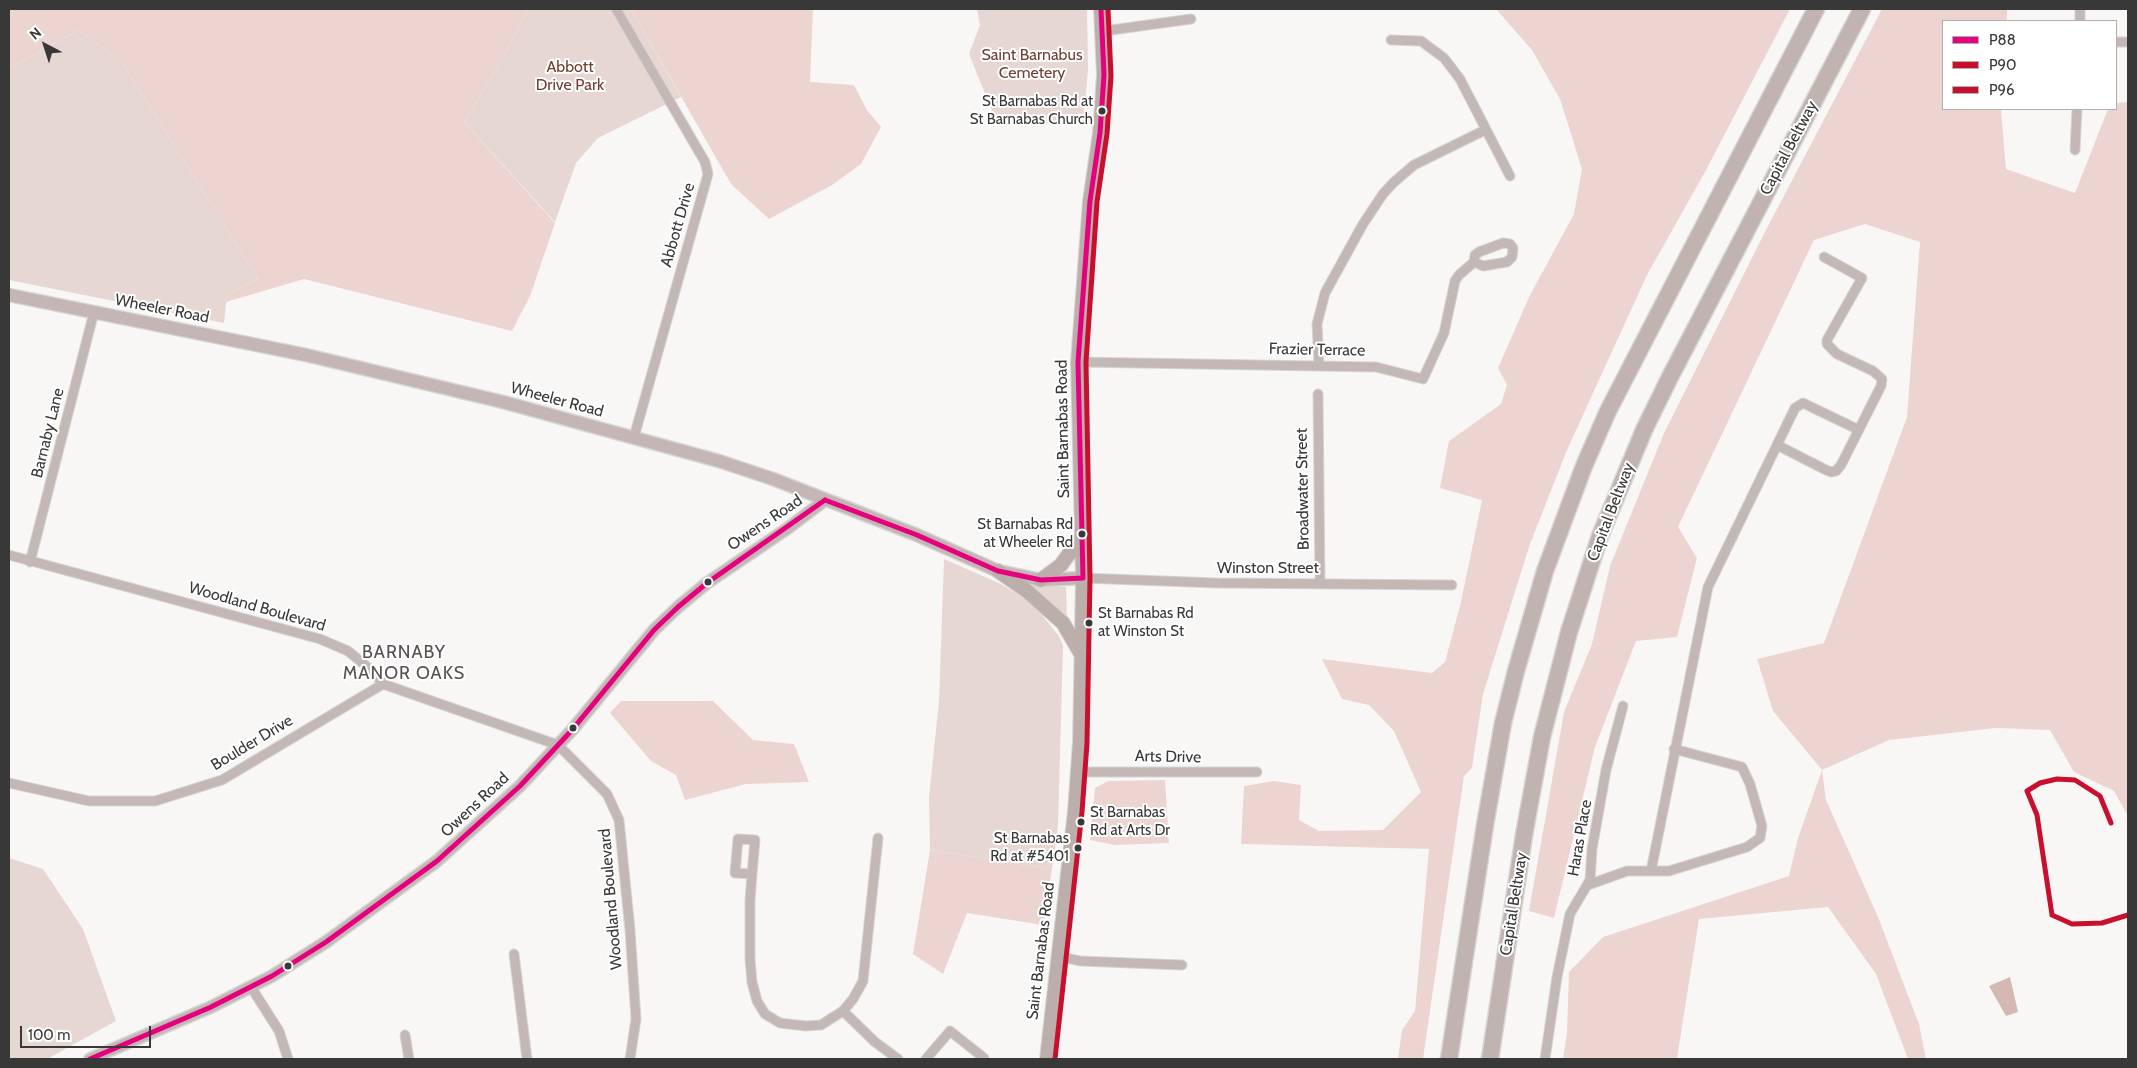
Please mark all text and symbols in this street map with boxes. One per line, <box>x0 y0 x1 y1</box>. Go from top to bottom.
north arrow <box>20 20 70 70</box>
legend <box>1942 20 2117 110</box>
text: N <box>26 23 45 44</box>
text: P88 <box>1989 31 2016 49</box>
park label: Saint Barnabus Cemetery <box>981 45 1083 83</box>
text: P90 <box>1989 56 2017 74</box>
park label: Abbott Drive Park <box>536 57 604 95</box>
text: P96 <box>1989 81 2015 99</box>
place label: St Barnabas Rd at St Barnabas Church <box>970 93 1093 128</box>
street label: Capital Beltway <box>1756 98 1822 198</box>
marker: St Barnabas Rd at St Barnabas Church <box>1097 106 1107 116</box>
street label: Abbott Drive <box>657 181 699 269</box>
street label: Wheeler Road <box>113 290 211 328</box>
street label: Frazier Terrace <box>1269 340 1365 360</box>
street label: Saint Barnabas Road <box>1052 360 1074 498</box>
street label: Wheeler Road <box>508 378 606 422</box>
street label: Barnaby Lane <box>28 386 68 480</box>
street label: Broadwater Street <box>1292 428 1314 550</box>
street label: Capital Beltway <box>1583 460 1639 564</box>
street label: Owens Road <box>724 491 806 555</box>
place label: St Barnabas Rd at Wheeler Rd <box>977 516 1073 551</box>
marker: St Barnabas Rd at Wheeler Rd <box>1077 529 1087 539</box>
street label: Winston Street <box>1217 558 1319 578</box>
unlabelled marker <box>703 577 713 587</box>
street label: Woodland Boulevard <box>186 578 328 636</box>
place label: St Barnabas Rd at Winston St <box>1098 605 1194 640</box>
marker: St Barnabas Rd at Winston St <box>1084 618 1094 628</box>
district label: BARNABY MANOR OAKS <box>342 642 466 684</box>
street label: Boulder Drive <box>208 711 296 775</box>
unlabelled marker <box>568 723 578 733</box>
street label: Arts Drive <box>1135 747 1201 767</box>
street label: Owens Road <box>437 769 513 841</box>
street label: Haras Place <box>1564 798 1596 878</box>
place label: St Barnabas Rd at Arts Dr <box>1090 804 1170 839</box>
marker: St Barnabas Rd at Arts Dr <box>1076 817 1086 827</box>
street label: Woodland Boulevard <box>595 828 627 970</box>
place label: St Barnabas Rd at #5401 <box>990 830 1069 865</box>
marker: St Barnabas Rd at #5401 <box>1073 843 1083 853</box>
street label: Capital Beltway <box>1496 851 1532 957</box>
street label: Saint Barnabas Road <box>1023 881 1059 1021</box>
unlabelled marker <box>283 961 293 971</box>
scale bar <box>22 1016 154 1048</box>
text: 100 m <box>28 1026 70 1044</box>

